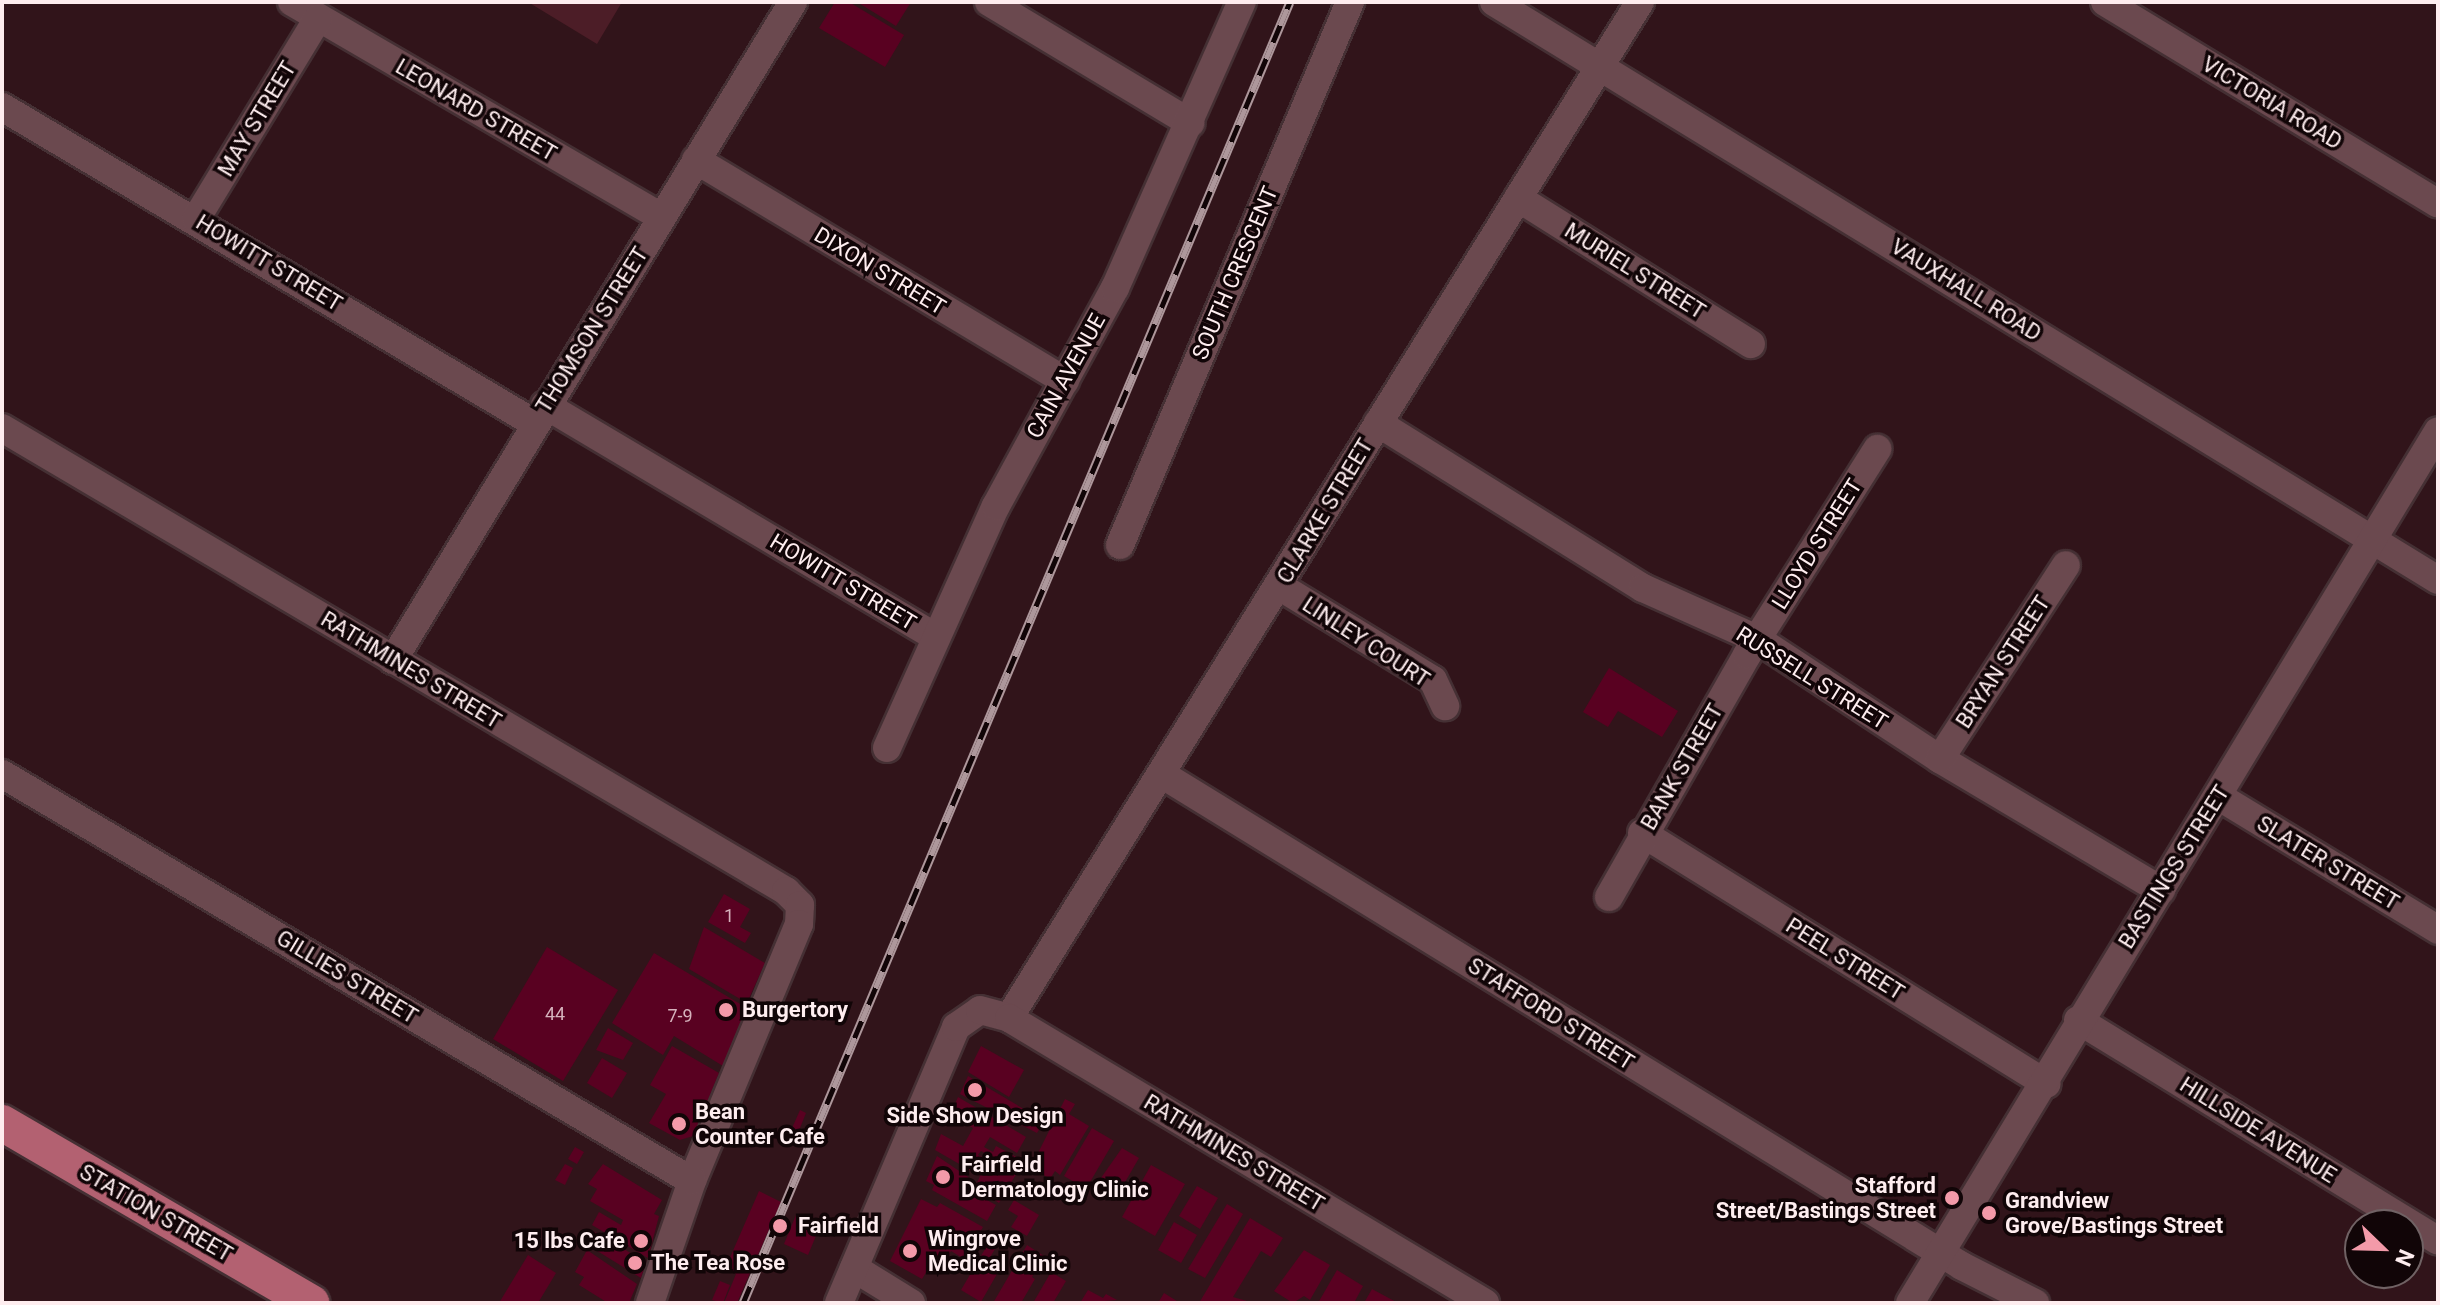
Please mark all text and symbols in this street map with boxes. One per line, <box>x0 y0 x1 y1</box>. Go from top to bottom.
street label: VICTORIA ROAD <box>2197 51 2347 155</box>
street label: LEONARD STREET <box>391 53 561 167</box>
street label: MAY STREET <box>212 57 302 181</box>
street label: SOUTH CRESCENT <box>1187 182 1283 364</box>
street label: HOWITT STREET <box>191 209 347 317</box>
street label: MURIEL STREET <box>1560 217 1710 325</box>
street label: DIXON STREET <box>810 221 950 321</box>
street label: VAUXHALL ROAD <box>1886 233 2046 347</box>
street label: THOMSON STREET <box>530 242 654 418</box>
street label: CAIN AVENUE <box>1021 309 1111 443</box>
street label: CLARKE STREET <box>1271 434 1379 588</box>
street label: LLOYD STREET <box>1766 474 1868 614</box>
street label: HOWITT STREET <box>765 528 921 636</box>
street label: LINLEY COURT <box>1298 591 1434 693</box>
street label: BRYAN STREET <box>1950 591 2056 733</box>
street label: RATHMINES STREET <box>316 606 506 734</box>
street label: RUSSELL STREET <box>1731 621 1893 735</box>
street label: BANK STREET <box>1635 699 1729 835</box>
street label: BASTINGS STREET <box>2113 780 2235 954</box>
street label: SLATER STREET <box>2252 810 2404 916</box>
house number: 1 <box>724 905 734 927</box>
street label: PEEL STREET <box>1781 912 1909 1006</box>
street label: GILLIES STREET <box>272 925 422 1029</box>
street label: STAFFORD STREET <box>1463 952 1639 1076</box>
place label: Burgertory <box>742 997 848 1023</box>
marker: Burgertory <box>717 1001 735 1019</box>
house number: 44 <box>545 1003 565 1025</box>
house number: 7-9 <box>667 1005 693 1027</box>
street label: HILLSIDE AVENUE <box>2175 1071 2341 1189</box>
marker: Side Show Design <box>966 1081 984 1099</box>
street label: RATHMINES STREET <box>1139 1089 1329 1217</box>
place label: Bean Counter Cafe <box>695 1098 825 1150</box>
place label: Side Show Design <box>886 1103 1064 1129</box>
marker: Bean Counter Cafe <box>670 1115 688 1133</box>
place label: Fairfield Dermatology Clinic <box>961 1151 1149 1202</box>
street label: STATION STREET <box>75 1159 237 1267</box>
marker: Fairfield Dermatology Clinic <box>932 1166 954 1188</box>
place label: Stafford Street/Bastings Street <box>1716 1172 1936 1224</box>
place label: Grandview Grove/Bastings Street <box>2005 1187 2223 1238</box>
marker: Stafford Street/Bastings Street <box>1943 1189 1961 1207</box>
marker: Grandview Grove/Bastings Street <box>1980 1204 1998 1222</box>
north arrow <box>2344 1209 2424 1289</box>
place label: Fairfield <box>798 1213 879 1239</box>
marker: Fairfield <box>769 1215 791 1237</box>
place label: Wingrove Medical Clinic <box>928 1225 1068 1276</box>
place label: 15 lbs Cafe <box>514 1228 625 1254</box>
marker: 15 lbs Cafe <box>632 1232 650 1250</box>
marker: Wingrove Medical Clinic <box>899 1240 921 1262</box>
text: N <box>2390 1246 2419 1270</box>
place label: The Tea Rose <box>651 1250 786 1276</box>
marker: The Tea Rose <box>626 1254 644 1272</box>

